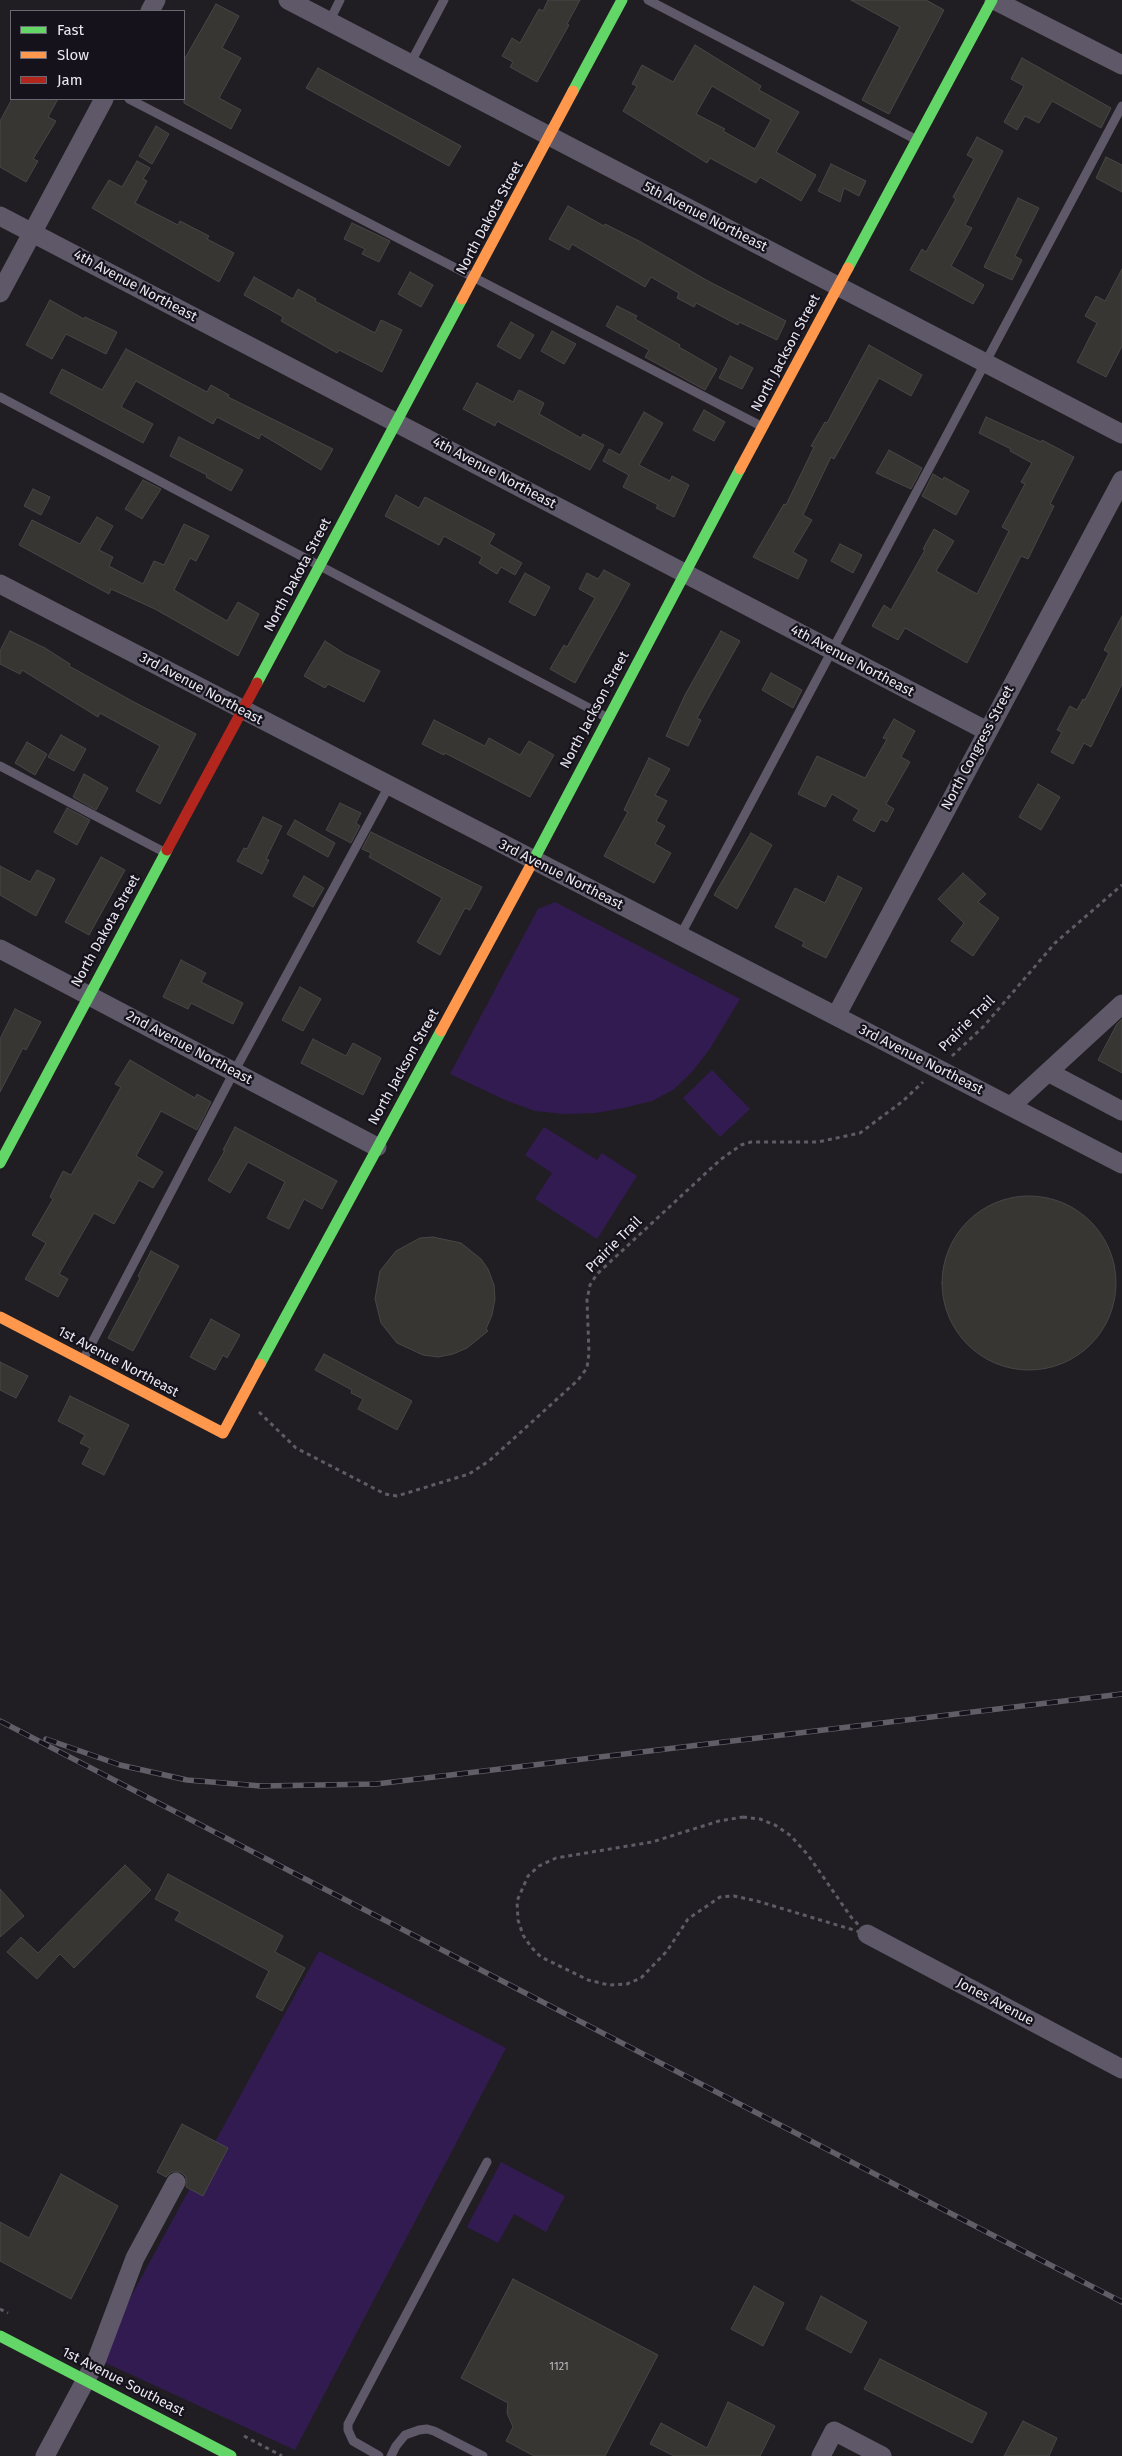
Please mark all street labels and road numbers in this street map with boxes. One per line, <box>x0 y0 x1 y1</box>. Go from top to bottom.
street label: North Dakota Street <box>453 158 527 278</box>
street label: 5th Avenue Northeast <box>640 178 770 256</box>
street label: 4th Avenue Northeast <box>70 246 200 326</box>
street label: North Jackson Street <box>748 291 824 415</box>
street label: 4th Avenue Northeast <box>429 433 559 513</box>
street label: North Dakota Street <box>261 515 335 635</box>
street label: 4th Avenue Northeast <box>787 621 917 701</box>
street label: North Jackson Street <box>557 648 633 772</box>
street label: 3rd Avenue Northeast <box>136 649 266 729</box>
street label: North Congress Street <box>938 683 1018 813</box>
street label: 3rd Avenue Northeast <box>496 836 626 914</box>
street label: North Dakota Street <box>68 872 144 990</box>
street label: Prairie Trail <box>935 992 999 1056</box>
street label: North Jackson Street <box>365 1006 443 1128</box>
street label: 2nd Avenue Northeast <box>123 1008 255 1088</box>
street label: 3rd Avenue Northeast <box>856 1021 986 1099</box>
street label: Prairie Trail <box>582 1213 646 1277</box>
street label: 1st Avenue Northeast <box>55 1323 181 1401</box>
street label: Jones Avenue <box>954 1975 1036 2029</box>
street label: 1st Avenue Southeast <box>59 2344 187 2420</box>

